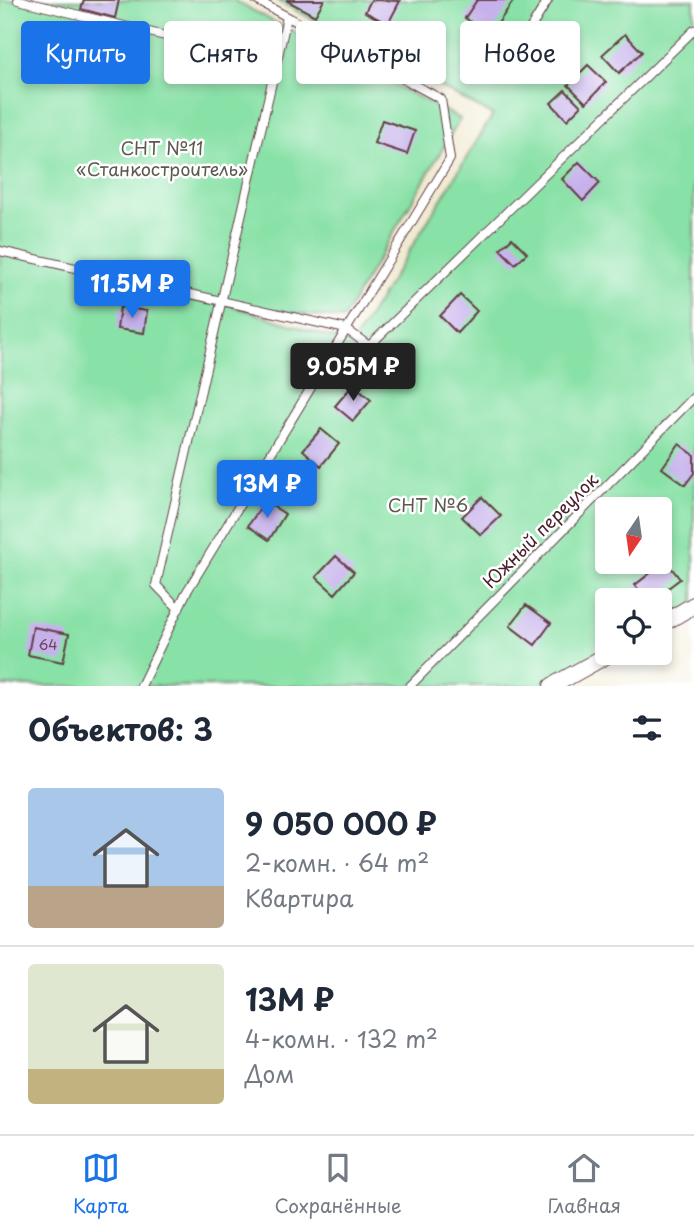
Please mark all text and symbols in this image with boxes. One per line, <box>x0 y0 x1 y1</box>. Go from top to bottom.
chip: Купить <box>21 21 150 84</box>
chip: Снять <box>164 21 282 84</box>
chip: Фильтры <box>296 21 446 84</box>
chip: Новое <box>460 21 580 84</box>
park label: СНТ №11 «Станкостроитель» <box>76 134 248 182</box>
pin: 11.5M ₽ <box>67 260 197 320</box>
text: 11.5M ₽ <box>90 265 174 300</box>
pin: 9.05M ₽ <box>288 344 418 403</box>
text: 9.05M ₽ <box>306 348 400 383</box>
pin: 13M ₽ <box>218 461 316 520</box>
text: 13M ₽ <box>233 465 301 500</box>
street label: Южный переулок <box>476 466 604 594</box>
park label: СНТ №6 <box>388 491 468 518</box>
north arrow <box>595 497 672 574</box>
map controls <box>595 497 672 665</box>
button: locate <box>595 588 672 665</box>
house number: 64 <box>38 634 58 655</box>
text: Объектов: 3 <box>28 706 213 751</box>
icon: filters <box>628 709 666 747</box>
text: 9 050 000 ₽ <box>245 800 437 845</box>
icon: home <box>84 816 168 900</box>
text: 2-комн. · 64 m² <box>245 845 429 880</box>
text: Квартира <box>245 880 353 915</box>
text: 13M ₽ <box>245 976 334 1021</box>
icon: home <box>84 992 168 1076</box>
text: 4-комн. · 132 m² <box>245 1021 438 1056</box>
text: Дом <box>245 1056 294 1091</box>
tab: Карта <box>73 1149 129 1219</box>
tab: Сохранённые <box>275 1149 402 1219</box>
tab: Главная <box>547 1149 621 1219</box>

